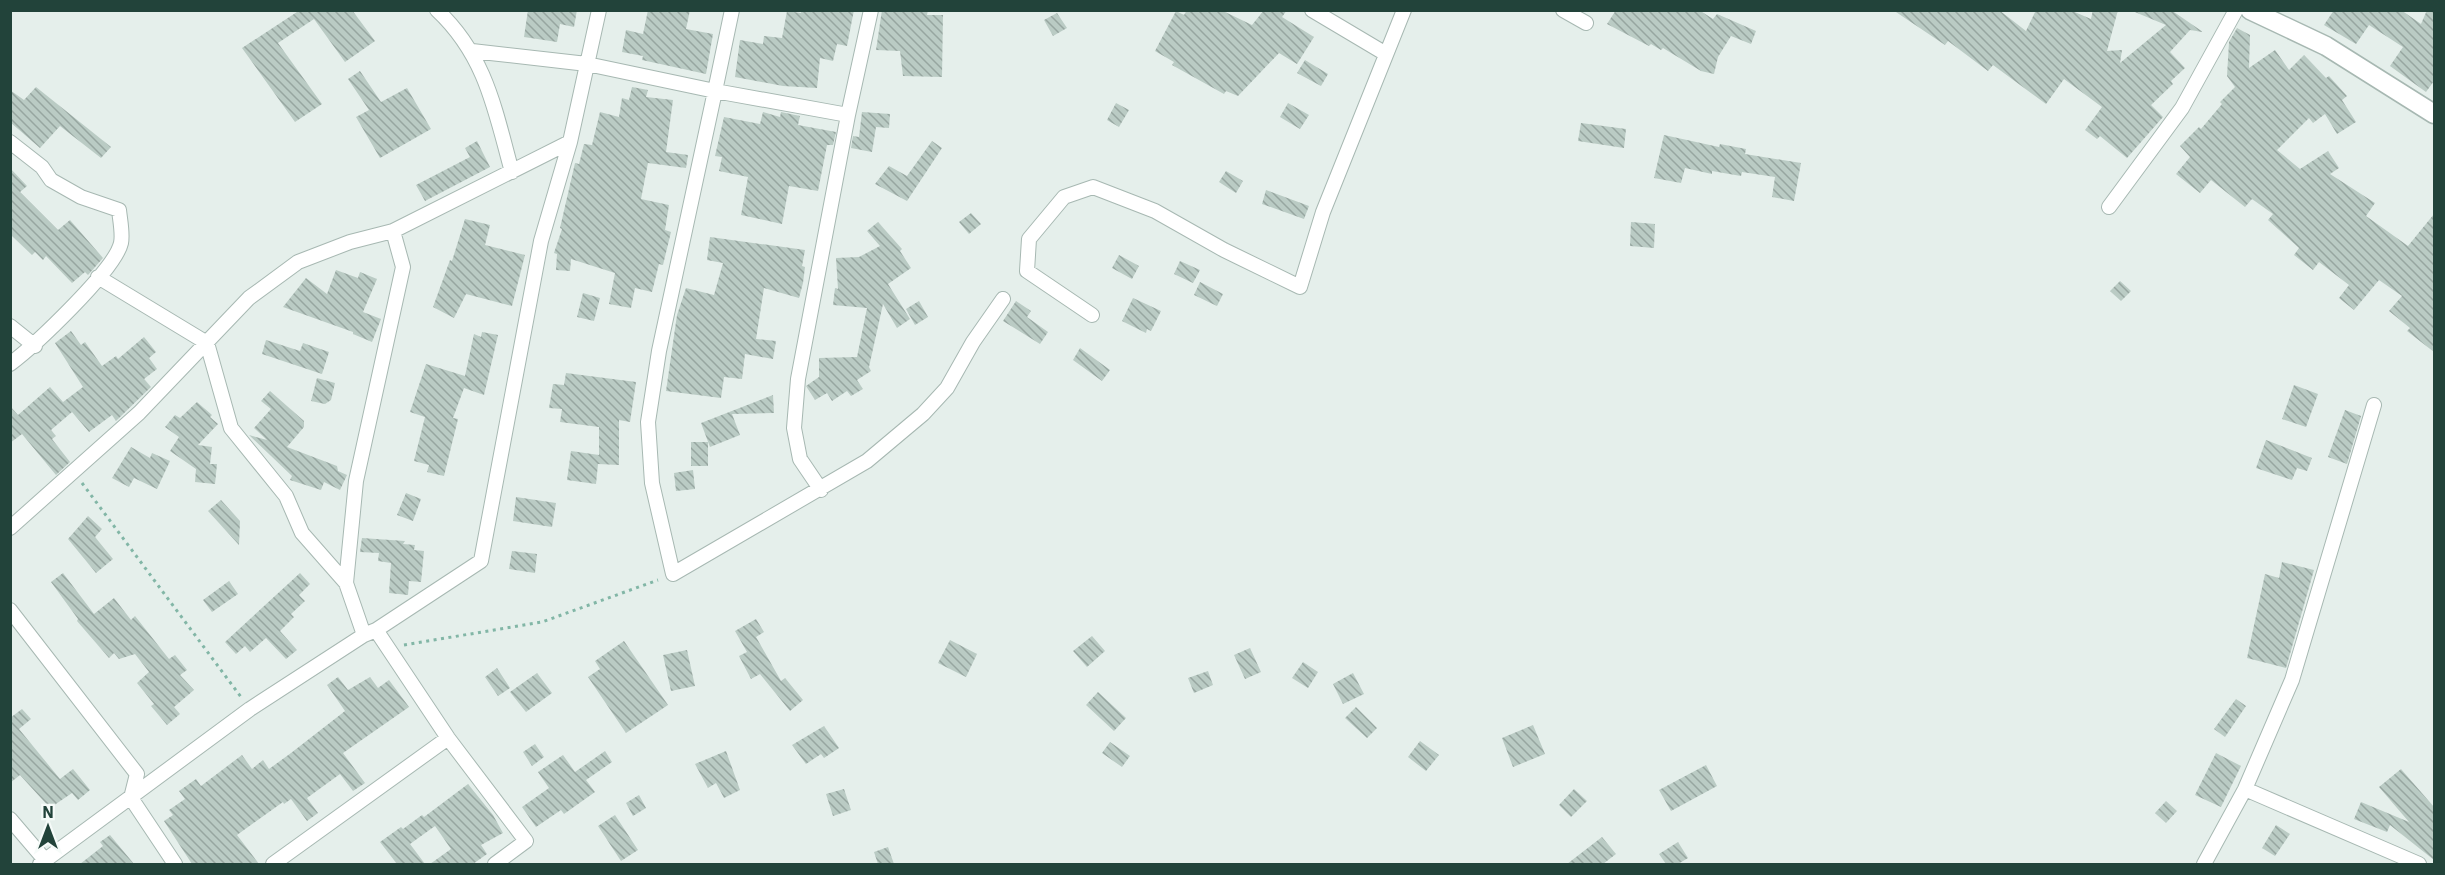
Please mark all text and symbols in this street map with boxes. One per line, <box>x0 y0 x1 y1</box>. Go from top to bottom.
north arrow <box>18 797 78 857</box>
text: N <box>42 802 54 822</box>

